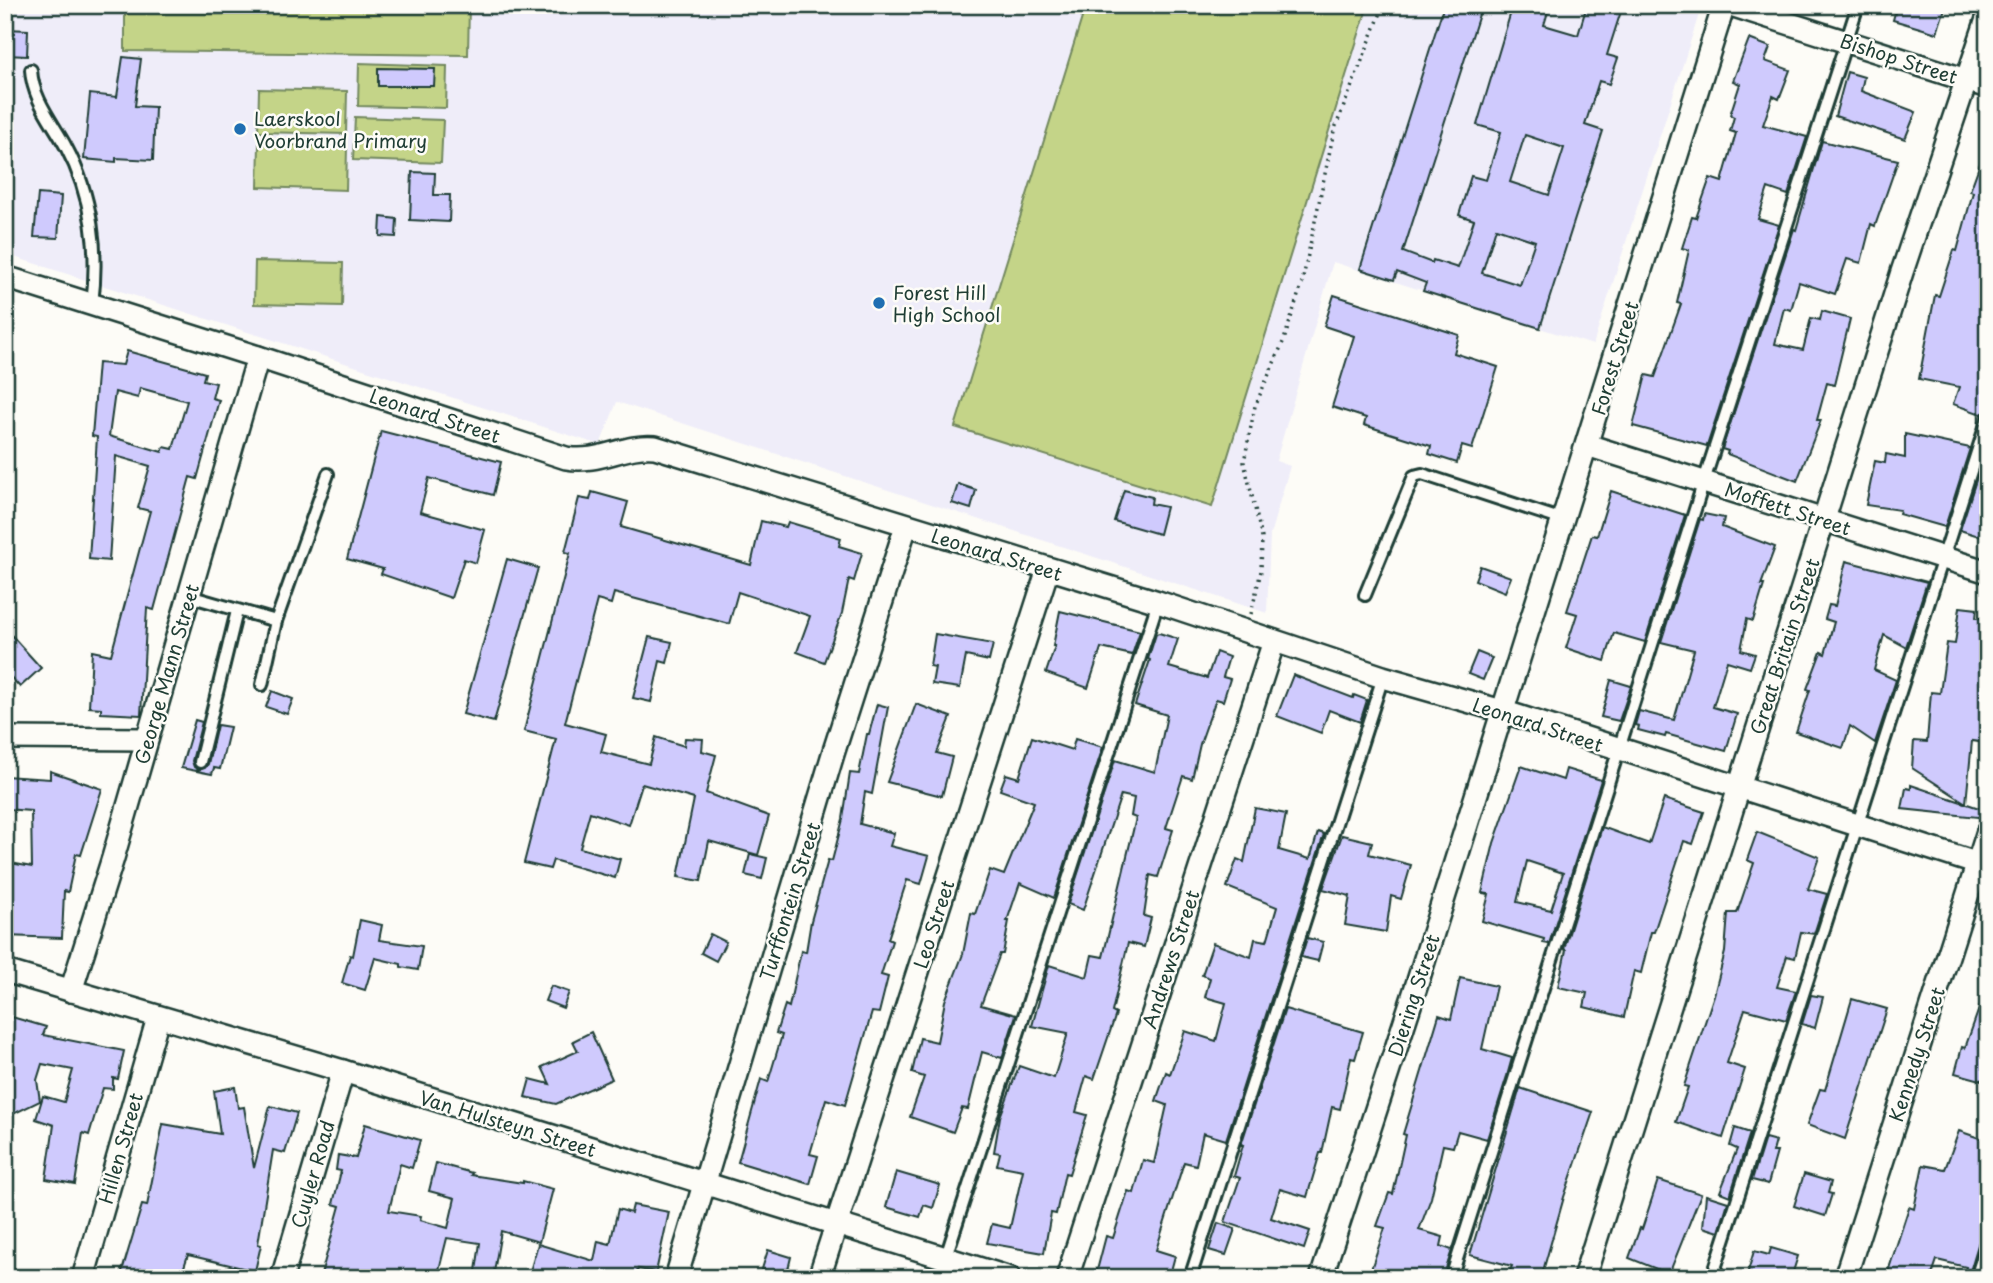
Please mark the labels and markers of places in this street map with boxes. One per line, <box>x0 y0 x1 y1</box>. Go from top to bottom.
place label: Laerskool Voorbrand Primary <box>254 104 427 154</box>
marker: Laerskool Voorbrand Primary <box>232 121 248 137</box>
place label: Forest Hill High School <box>893 278 1000 328</box>
marker: Forest Hill High School <box>871 295 887 311</box>

